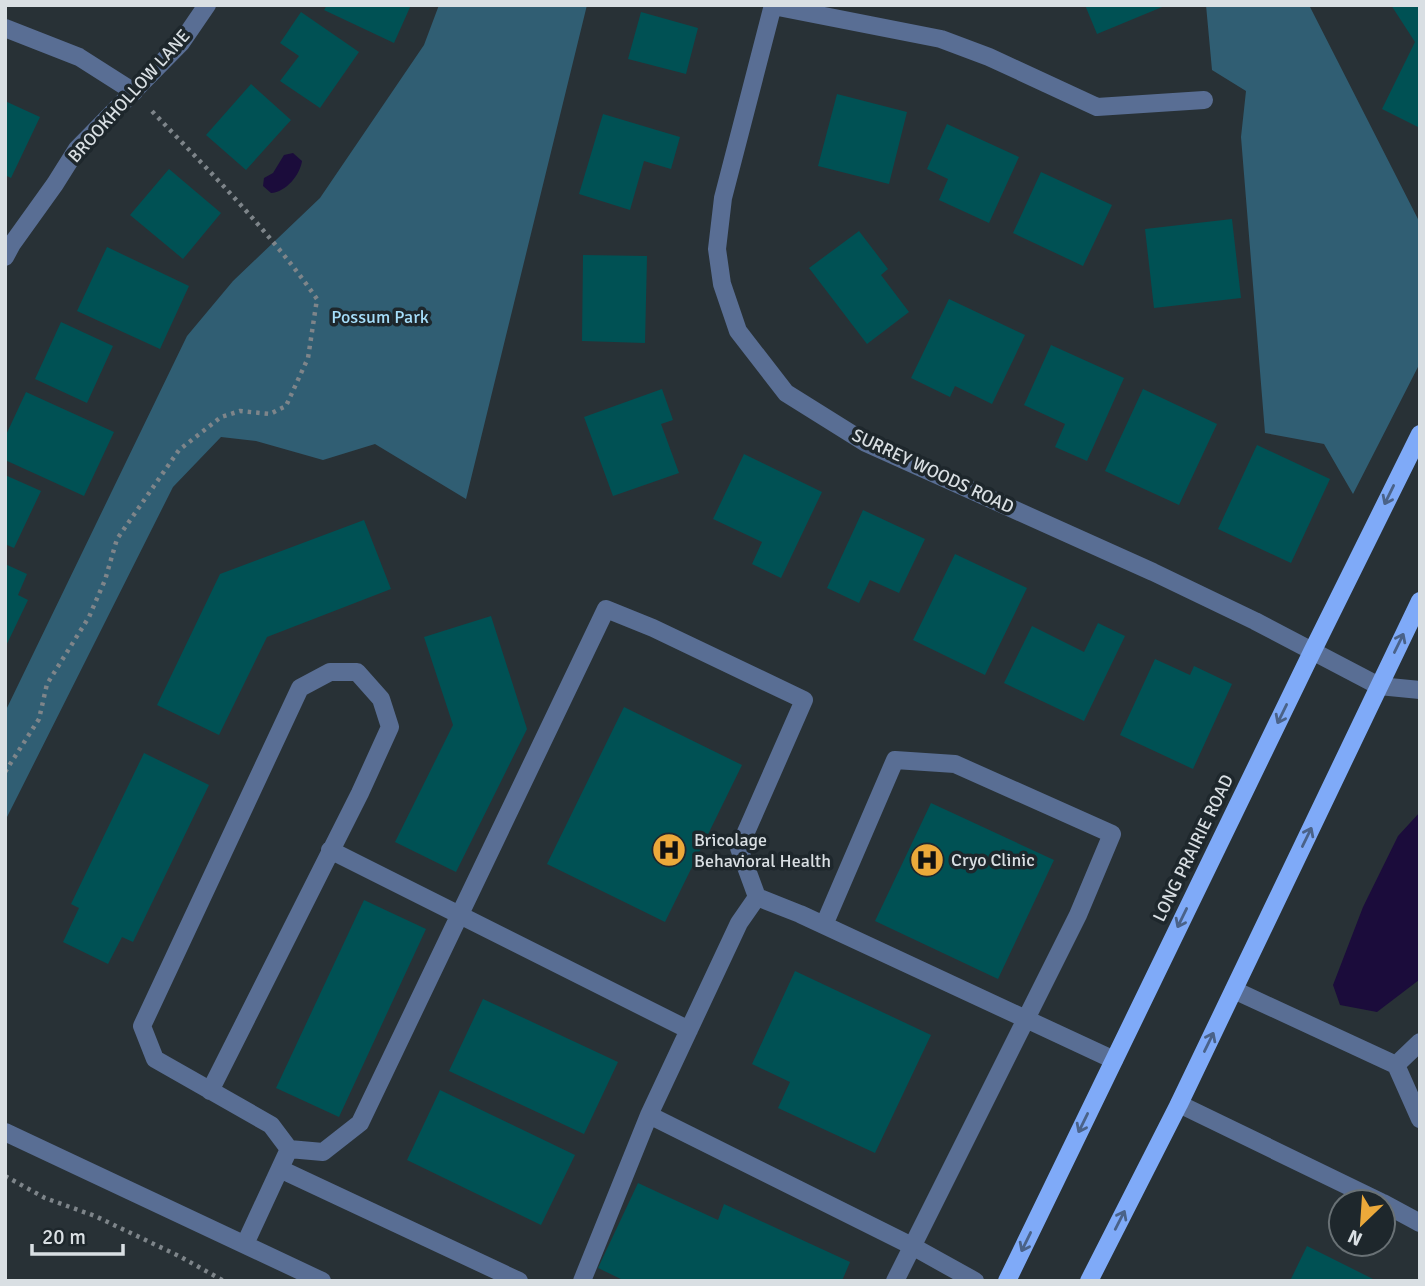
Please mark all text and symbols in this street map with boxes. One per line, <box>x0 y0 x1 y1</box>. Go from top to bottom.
street label: BROOKHOLLOW LANE <box>63 25 195 167</box>
park label: Possum Park <box>331 306 429 328</box>
street label: SURREY WOODS ROAD <box>849 424 1017 518</box>
one-way arrow <box>1382 484 1396 505</box>
one-way arrow <box>1394 633 1407 654</box>
one-way arrow <box>1274 703 1287 724</box>
street label: LONG PRAIRIE ROAD <box>1148 771 1238 925</box>
one-way arrow <box>1301 827 1314 848</box>
place label: Bricolage Behavioral Health <box>694 829 831 872</box>
hospital icon: Bricolage Behavioral Health <box>650 831 688 869</box>
hospital icon: Cryo Clinic <box>908 841 946 879</box>
place label: Cryo Clinic <box>951 849 1035 871</box>
one-way arrow <box>1175 907 1189 928</box>
one-way arrow <box>1203 1032 1216 1053</box>
one-way arrow <box>1076 1112 1090 1133</box>
north arrow <box>1327 1188 1397 1258</box>
one-way arrow <box>1114 1210 1128 1231</box>
scale bar <box>32 1212 122 1256</box>
text: 20 m <box>42 1224 86 1250</box>
text: N <box>1344 1224 1366 1251</box>
one-way arrow <box>1018 1231 1032 1252</box>

